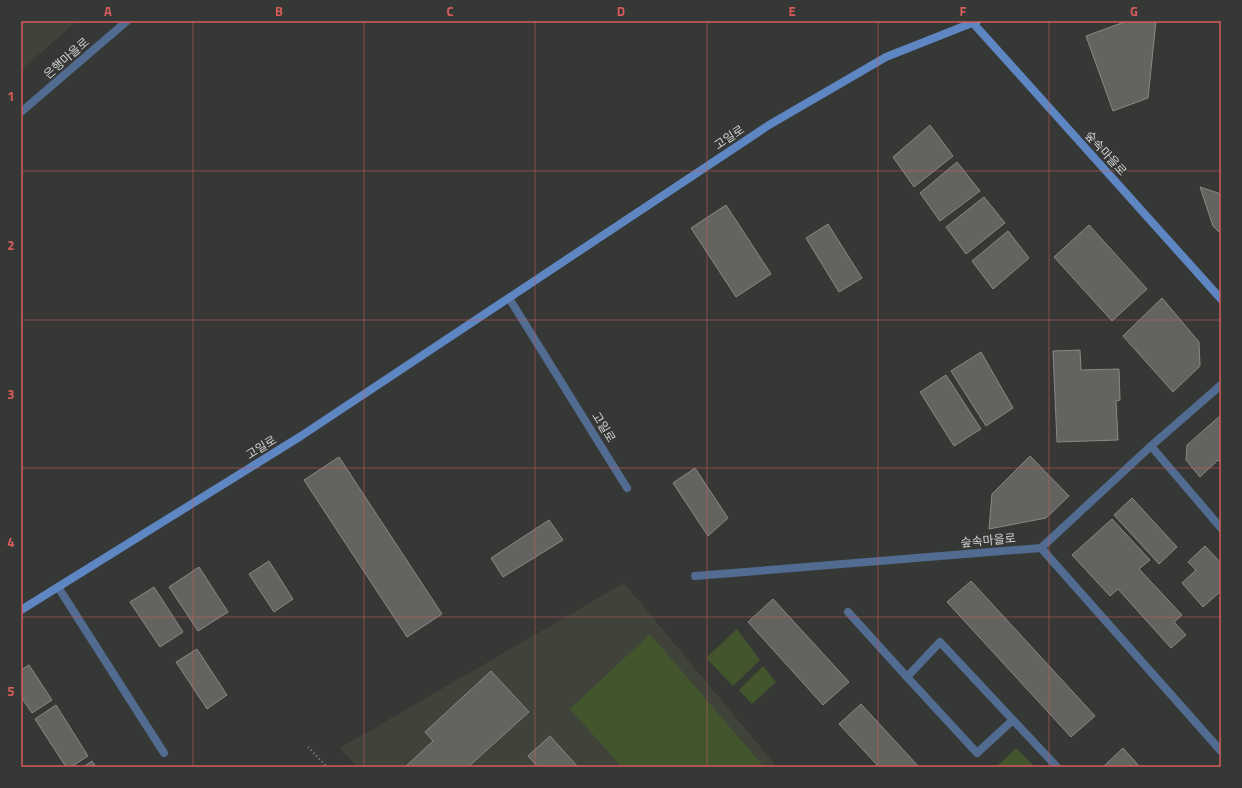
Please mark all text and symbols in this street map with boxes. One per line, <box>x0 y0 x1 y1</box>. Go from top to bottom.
text: A <box>104 1 112 21</box>
text: B <box>275 1 283 21</box>
text: C <box>446 1 454 21</box>
text: D <box>617 1 625 21</box>
text: E <box>788 1 796 21</box>
text: F <box>960 1 967 21</box>
text: G <box>1130 1 1138 21</box>
street label: 은행마을로 <box>39 33 93 83</box>
text: 1 <box>7 86 15 106</box>
street label: 고일로 <box>710 120 748 154</box>
street label: 숲속마을로 <box>1080 126 1132 180</box>
text: 2 <box>7 235 15 255</box>
text: 3 <box>7 384 15 404</box>
street label: 고일로 <box>587 408 621 446</box>
street label: 고일로 <box>242 430 280 464</box>
street label: 숲속마을로 <box>960 528 1016 552</box>
text: 4 <box>7 532 15 552</box>
text: 5 <box>7 681 15 701</box>

